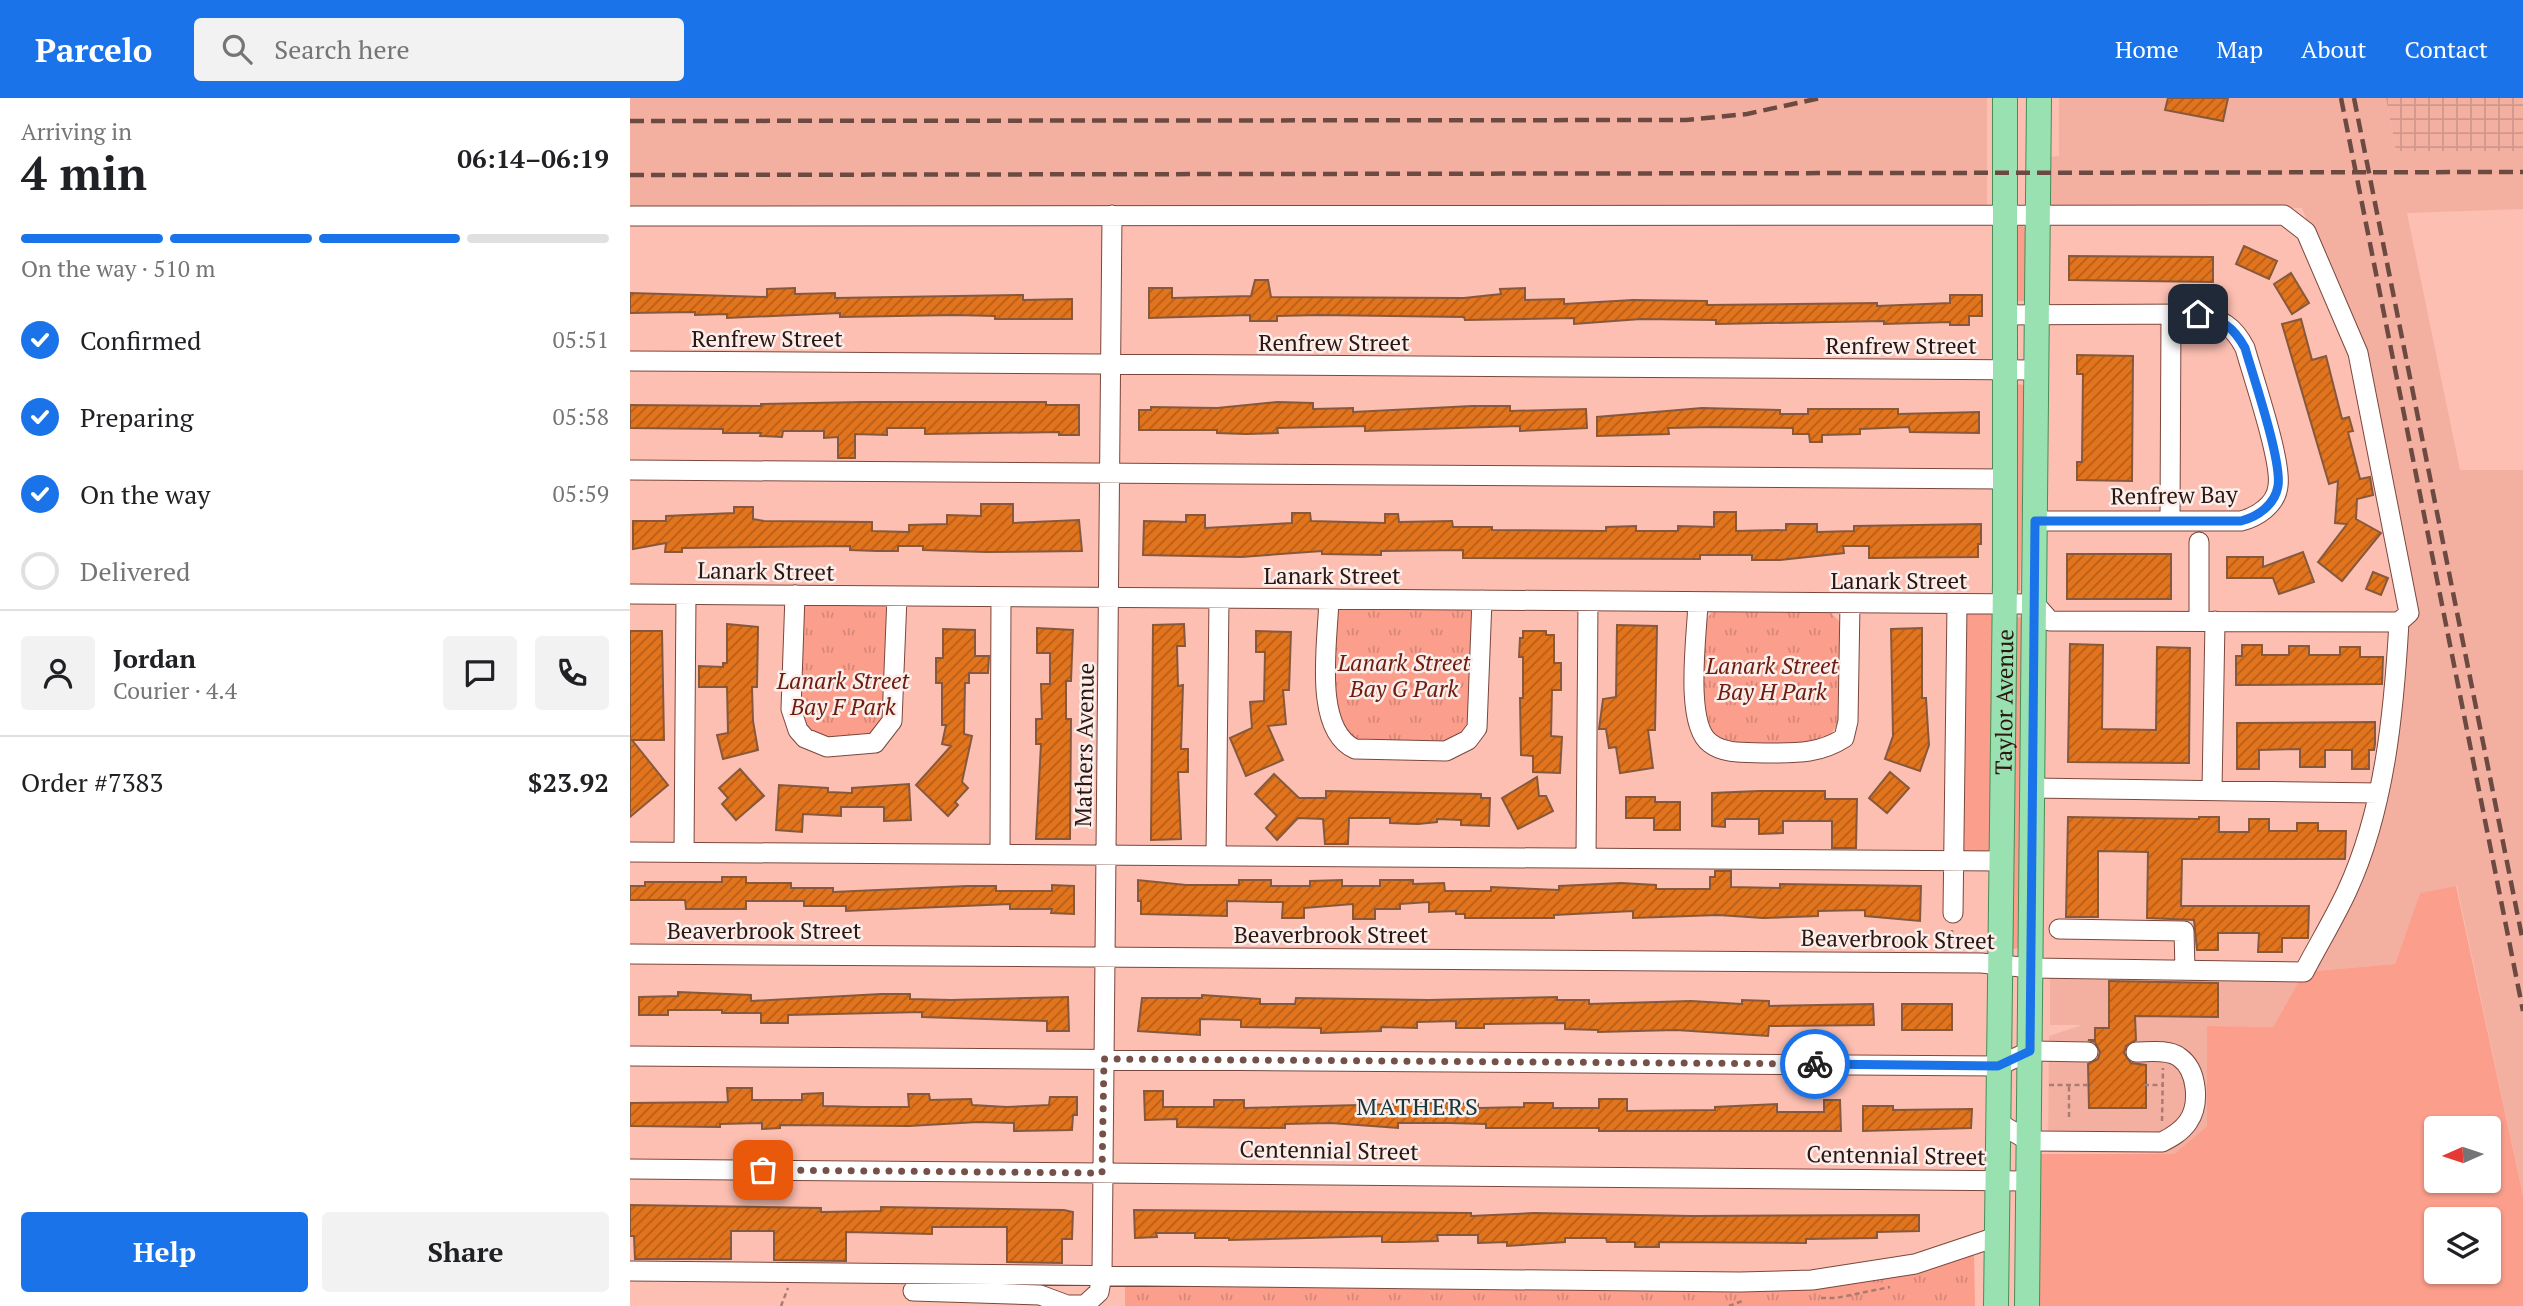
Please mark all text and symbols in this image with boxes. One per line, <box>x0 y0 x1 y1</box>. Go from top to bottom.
search box <box>194 18 684 81</box>
text: Parcelo <box>35 28 152 71</box>
icon: search <box>218 30 256 68</box>
text: Search here <box>274 32 410 66</box>
text: Home <box>2115 33 2179 65</box>
text: Map <box>2217 33 2263 65</box>
text: About <box>2301 33 2367 65</box>
text: Contact <box>2405 33 2488 65</box>
text: Arriving in <box>21 116 132 147</box>
text: 06:14–06:19 <box>457 141 609 175</box>
text: 4 min <box>21 142 147 203</box>
text: On the way · 510 m <box>21 253 215 284</box>
pin <box>2168 284 2228 344</box>
icon: home <box>2179 295 2217 333</box>
icon: check <box>21 321 59 359</box>
text: Confirmed <box>80 323 201 357</box>
street label: Renfrew Street <box>691 323 843 354</box>
text: 05:51 <box>552 324 609 355</box>
street label: Renfrew Street <box>1258 327 1410 358</box>
street label: Renfrew Street <box>1825 330 1977 361</box>
icon: check <box>21 398 59 436</box>
text: Preparing <box>80 400 193 434</box>
text: 05:58 <box>552 401 609 432</box>
icon: check <box>21 475 59 513</box>
text: On the way <box>80 477 211 511</box>
text: 05:59 <box>552 478 609 509</box>
street label: Renfrew Bay <box>2110 478 2238 512</box>
text: Delivered <box>80 554 190 588</box>
street label: Lanark Street <box>697 554 835 588</box>
street label: Lanark Street <box>1263 560 1401 591</box>
street label: Lanark Street <box>1830 565 1968 596</box>
street label: Taylor Avenue <box>1987 629 2020 775</box>
button: person <box>21 636 95 710</box>
button: chat <box>443 636 517 710</box>
button: phone <box>535 636 609 710</box>
text: Jordan <box>113 641 196 675</box>
park label: Lanark Street Bay G Park <box>1337 647 1472 704</box>
park label: Lanark Street Bay H Park <box>1705 650 1840 707</box>
street label: Mathers Avenue <box>1067 663 1101 827</box>
park label: Lanark Street Bay F Park <box>776 665 911 722</box>
text: Courier · 4.4 <box>113 675 237 706</box>
text: Order #7383 <box>21 765 163 799</box>
text: $23.92 <box>528 765 609 799</box>
street label: Beaverbrook Street <box>667 915 862 946</box>
street label: Beaverbrook Street <box>1234 919 1429 950</box>
street label: Beaverbrook Street <box>1800 922 1996 956</box>
courier <box>1780 1029 1850 1099</box>
icon: bike <box>1796 1045 1834 1083</box>
district label: MATHERS <box>1356 1090 1480 1122</box>
north arrow <box>2424 1116 2501 1194</box>
map controls <box>2424 1116 2501 1284</box>
street label: Centennial Street <box>1239 1133 1419 1167</box>
street label: Centennial Street <box>1806 1138 1986 1172</box>
pin <box>733 1140 793 1200</box>
icon: bag <box>744 1151 782 1189</box>
button: layers <box>2424 1207 2501 1284</box>
button: Help <box>21 1212 308 1292</box>
button: Share <box>322 1212 609 1292</box>

